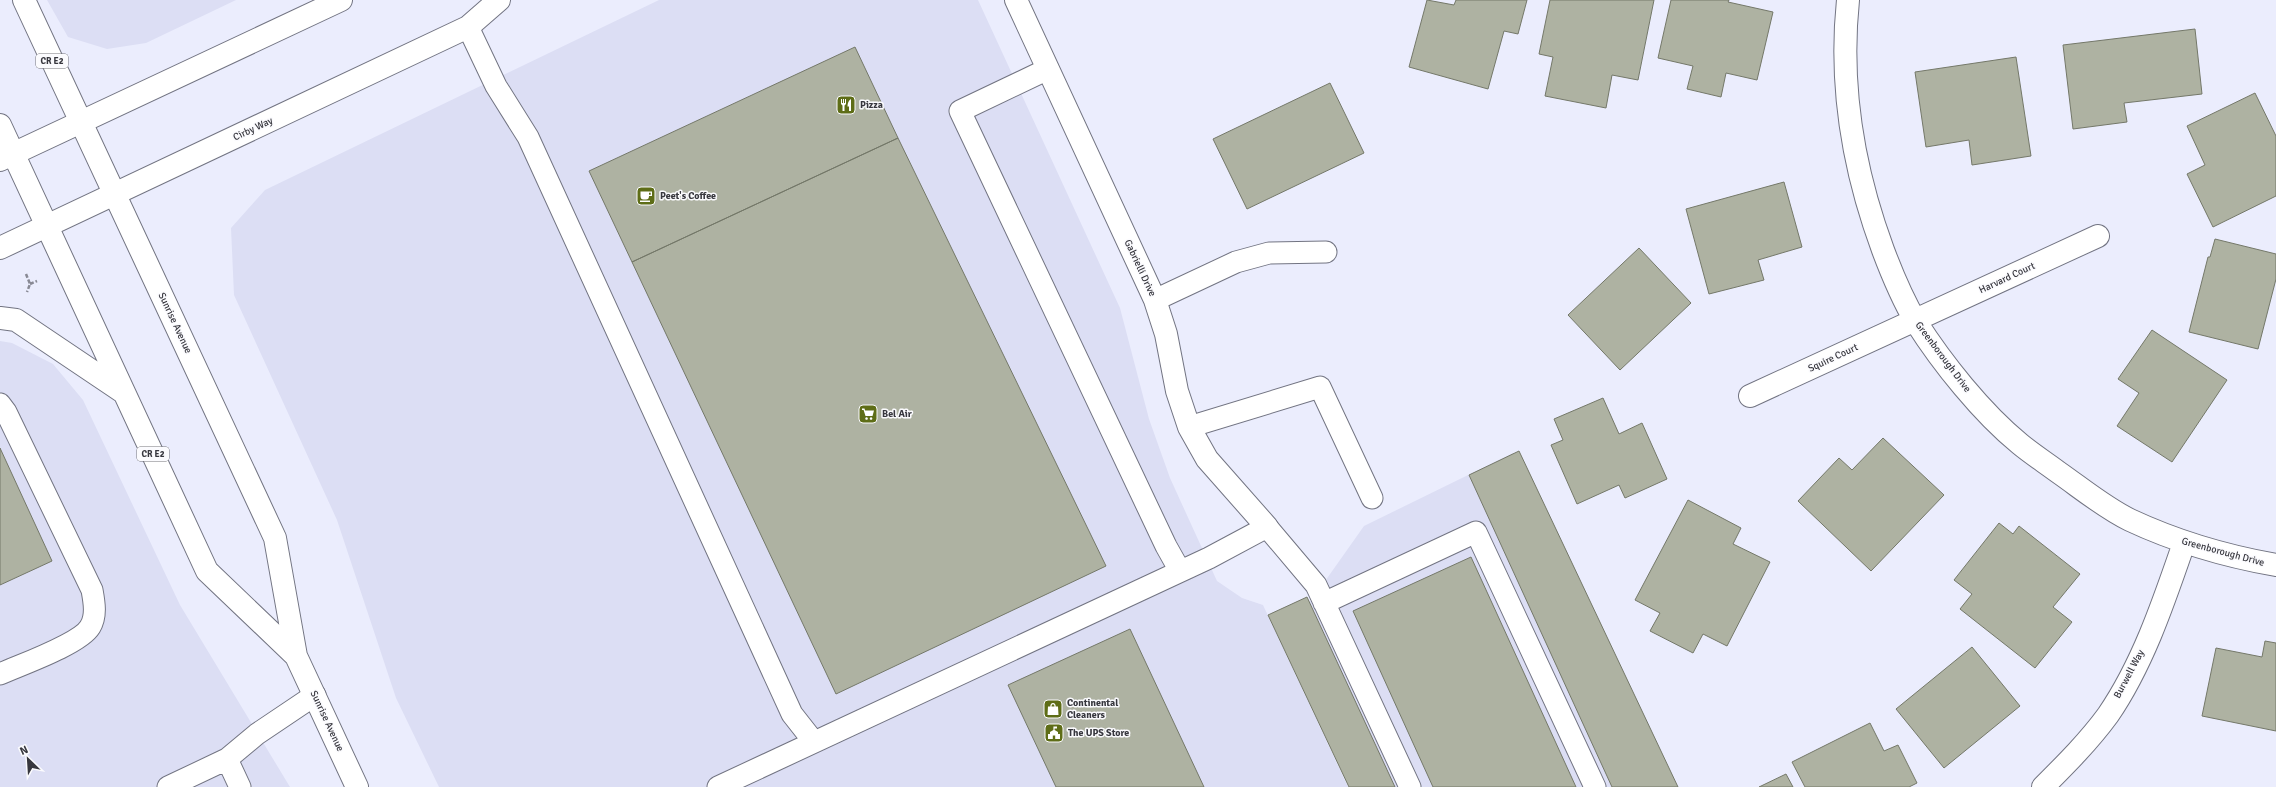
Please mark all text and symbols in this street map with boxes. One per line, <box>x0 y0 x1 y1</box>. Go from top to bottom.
road number: CR E2 <box>36 54 68 68</box>
restaurant icon: Pizza <box>835 94 857 116</box>
place label: Pizza <box>860 99 883 111</box>
street label: Cirby Way <box>231 114 275 143</box>
cafe icon: Peet's Coffee <box>635 185 657 207</box>
place label: Peet's Coffee <box>660 190 716 202</box>
street label: Gabrielli Drive <box>1122 238 1158 298</box>
street label: Harvard Court <box>1977 260 2037 296</box>
street label: Sunrise Avenue <box>156 291 194 355</box>
street label: Greenborough Drive <box>1913 319 1973 395</box>
street label: Squire Court <box>1806 341 1860 375</box>
supermarket icon: Bel Air <box>857 403 879 425</box>
place label: Bel Air <box>882 408 912 420</box>
road number: CR E2 <box>137 447 169 461</box>
street label: Greenborough Drive <box>2180 535 2266 569</box>
street label: Burwell Way <box>2111 647 2147 700</box>
street label: Sunrise Avenue <box>308 689 346 753</box>
place label: Continental Cleaners <box>1067 697 1118 721</box>
shop icon: Continental Cleaners <box>1042 698 1064 720</box>
public building icon: The UPS Store <box>1043 722 1065 744</box>
place label: The UPS Store <box>1068 727 1129 739</box>
north arrow <box>8 739 48 779</box>
text: N <box>18 743 30 758</box>

